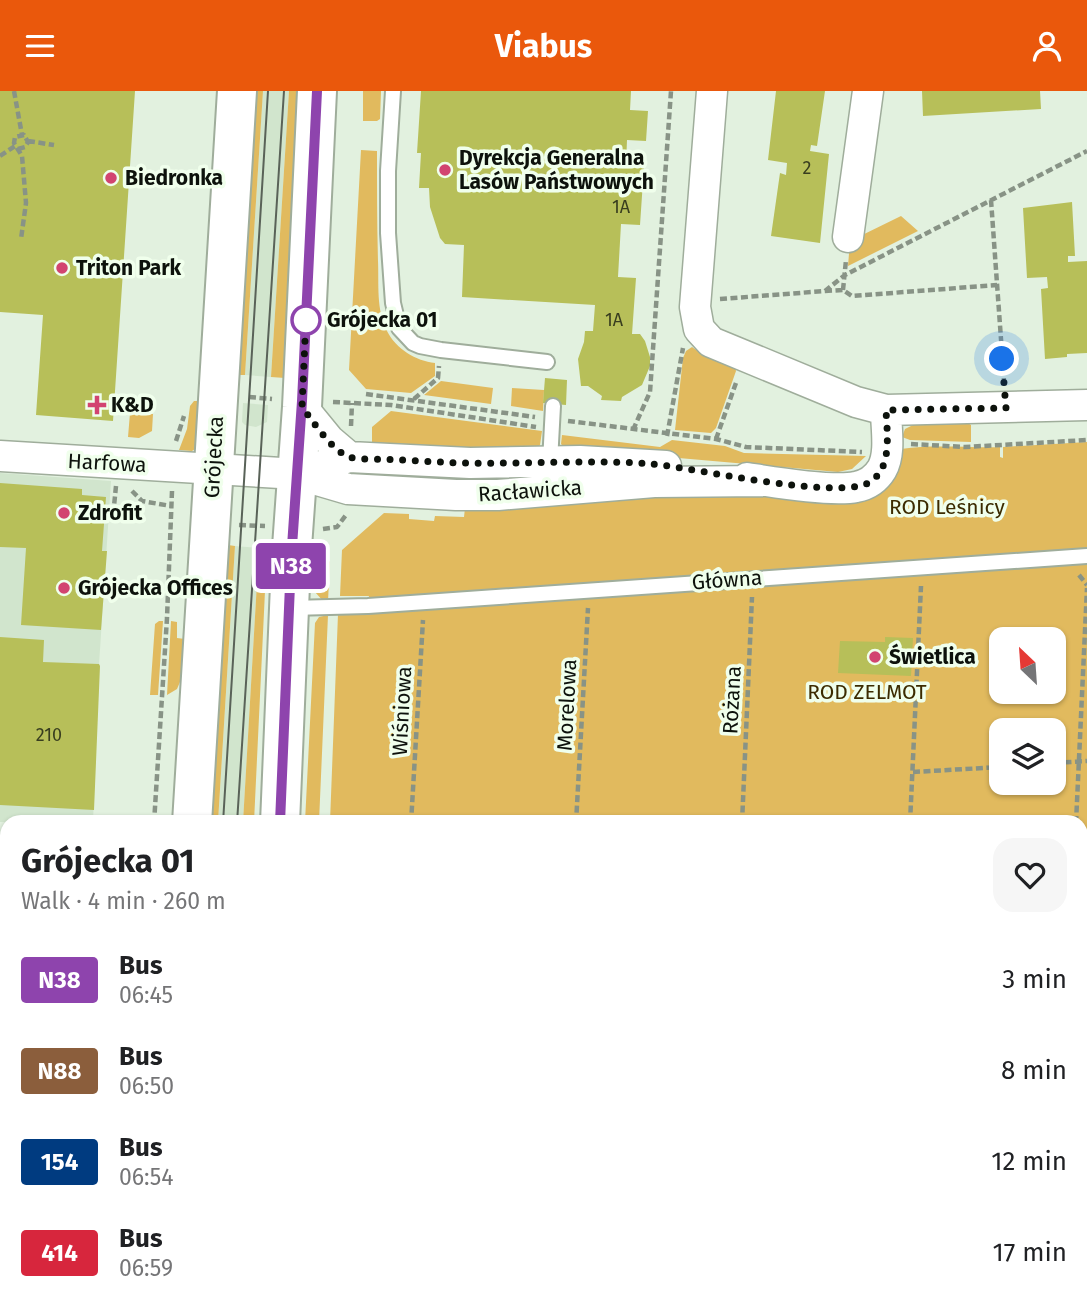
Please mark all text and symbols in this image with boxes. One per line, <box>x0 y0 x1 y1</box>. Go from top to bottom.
icon: menu <box>21 27 59 65</box>
text: Viabus <box>495 27 592 65</box>
icon: person <box>1028 27 1066 65</box>
place label: Dyrekcja Generalna Lasów Państwowych <box>459 145 654 195</box>
house number: 2 <box>803 157 812 179</box>
marker: Dyrekcja Generalna Lasów Państwowych <box>437 162 453 178</box>
place label: Biedronka <box>125 165 223 191</box>
marker: Biedronka <box>103 170 119 186</box>
house number: 1A <box>612 196 631 218</box>
place label: Triton Park <box>76 255 182 281</box>
marker: Triton Park <box>54 260 70 276</box>
marker: Grójecka 01 <box>291 305 321 335</box>
place label: Grójecka 01 <box>327 307 437 333</box>
house number: 1A <box>605 309 624 331</box>
your location <box>984 341 1019 376</box>
place label: K&D <box>111 392 154 418</box>
marker: K&D <box>89 397 105 413</box>
street label: Grójecka <box>199 415 229 499</box>
street label: Harfowa <box>67 448 147 478</box>
street label: Racławicka <box>477 474 583 508</box>
park label: ROD Leśnicy <box>889 494 1006 520</box>
place label: Zdrofit <box>78 500 143 526</box>
marker: Zdrofit <box>56 505 72 521</box>
line badge: N38 <box>251 543 331 589</box>
text: N38 <box>270 552 312 580</box>
street label: Główna <box>691 565 763 595</box>
place label: Grójecka Offices <box>78 575 233 601</box>
marker: Grójecka Offices <box>56 580 72 596</box>
north arrow <box>989 627 1066 703</box>
map controls <box>989 627 1066 795</box>
place label: Świetlica <box>889 643 976 670</box>
marker: Świetlica <box>867 649 883 665</box>
street label: Morelowa <box>552 658 582 752</box>
street label: Wiśniowa <box>387 665 417 757</box>
street label: Różana <box>717 665 747 735</box>
park label: ROD ZELMOT <box>807 679 927 705</box>
button: layers <box>989 718 1066 795</box>
house number: 210 <box>36 724 62 746</box>
button: heart <box>993 838 1067 912</box>
text: Grójecka 01 <box>21 841 195 881</box>
text: Walk · 4 min · 260 m <box>21 887 226 915</box>
text: Bus <box>119 950 162 981</box>
text: 3 min <box>1002 964 1067 995</box>
text: N38 <box>38 966 81 994</box>
text: 06:45 <box>119 981 173 1009</box>
text: Bus <box>119 1041 162 1072</box>
text: 8 min <box>1001 1055 1067 1086</box>
text: N88 <box>38 1057 81 1085</box>
text: 06:50 <box>119 1072 174 1100</box>
text: Bus <box>119 1132 162 1163</box>
text: 12 min <box>991 1146 1067 1177</box>
text: 154 <box>41 1148 78 1176</box>
text: 06:54 <box>119 1163 173 1191</box>
text: Bus <box>119 1223 162 1254</box>
text: 17 min <box>992 1237 1067 1268</box>
text: 414 <box>41 1239 78 1267</box>
text: 06:59 <box>119 1254 173 1282</box>

